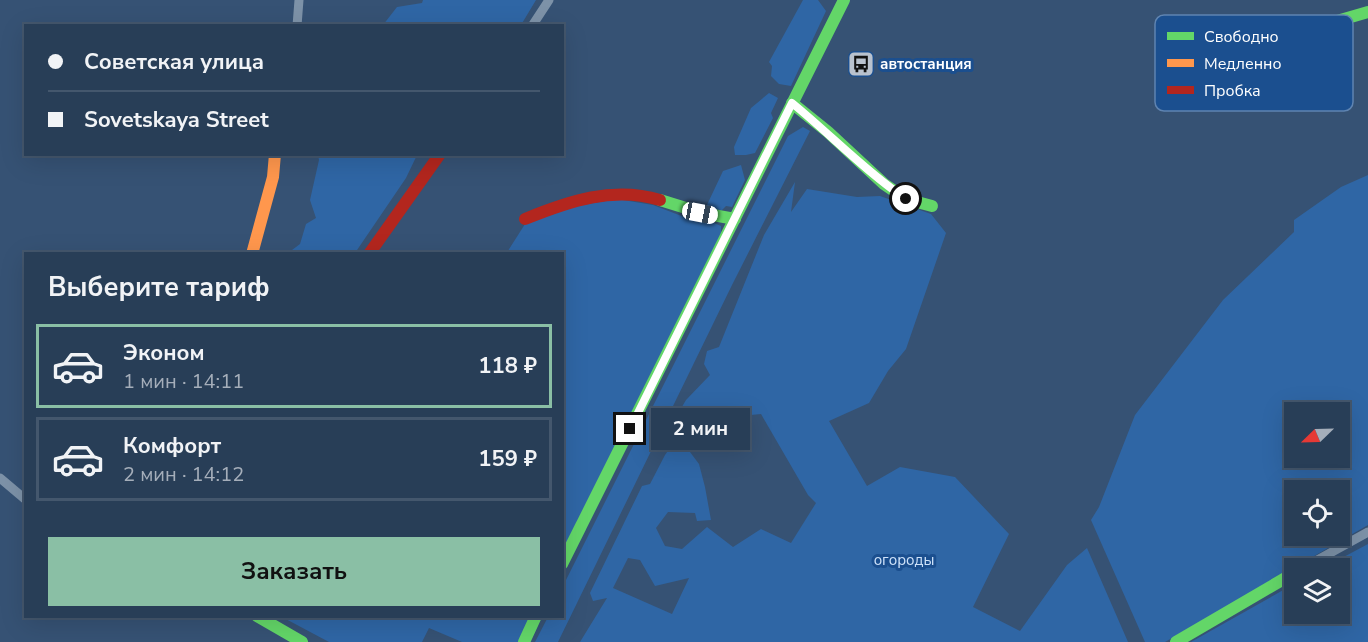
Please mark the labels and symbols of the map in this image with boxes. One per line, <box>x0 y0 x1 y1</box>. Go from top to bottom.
legend <box>1155 15 1353 111</box>
text: Свободно <box>1204 26 1279 48</box>
bus stop icon: автостанция <box>846 49 876 79</box>
text: Медленно <box>1204 53 1282 75</box>
place label: автостанция <box>880 54 972 74</box>
text: Пробка <box>1204 80 1261 102</box>
route start <box>892 185 919 212</box>
car <box>681 201 719 225</box>
north arrow <box>1284 402 1350 468</box>
callout: 2 мин <box>651 408 750 450</box>
route end <box>616 415 643 442</box>
park label: огороды <box>874 550 934 570</box>

